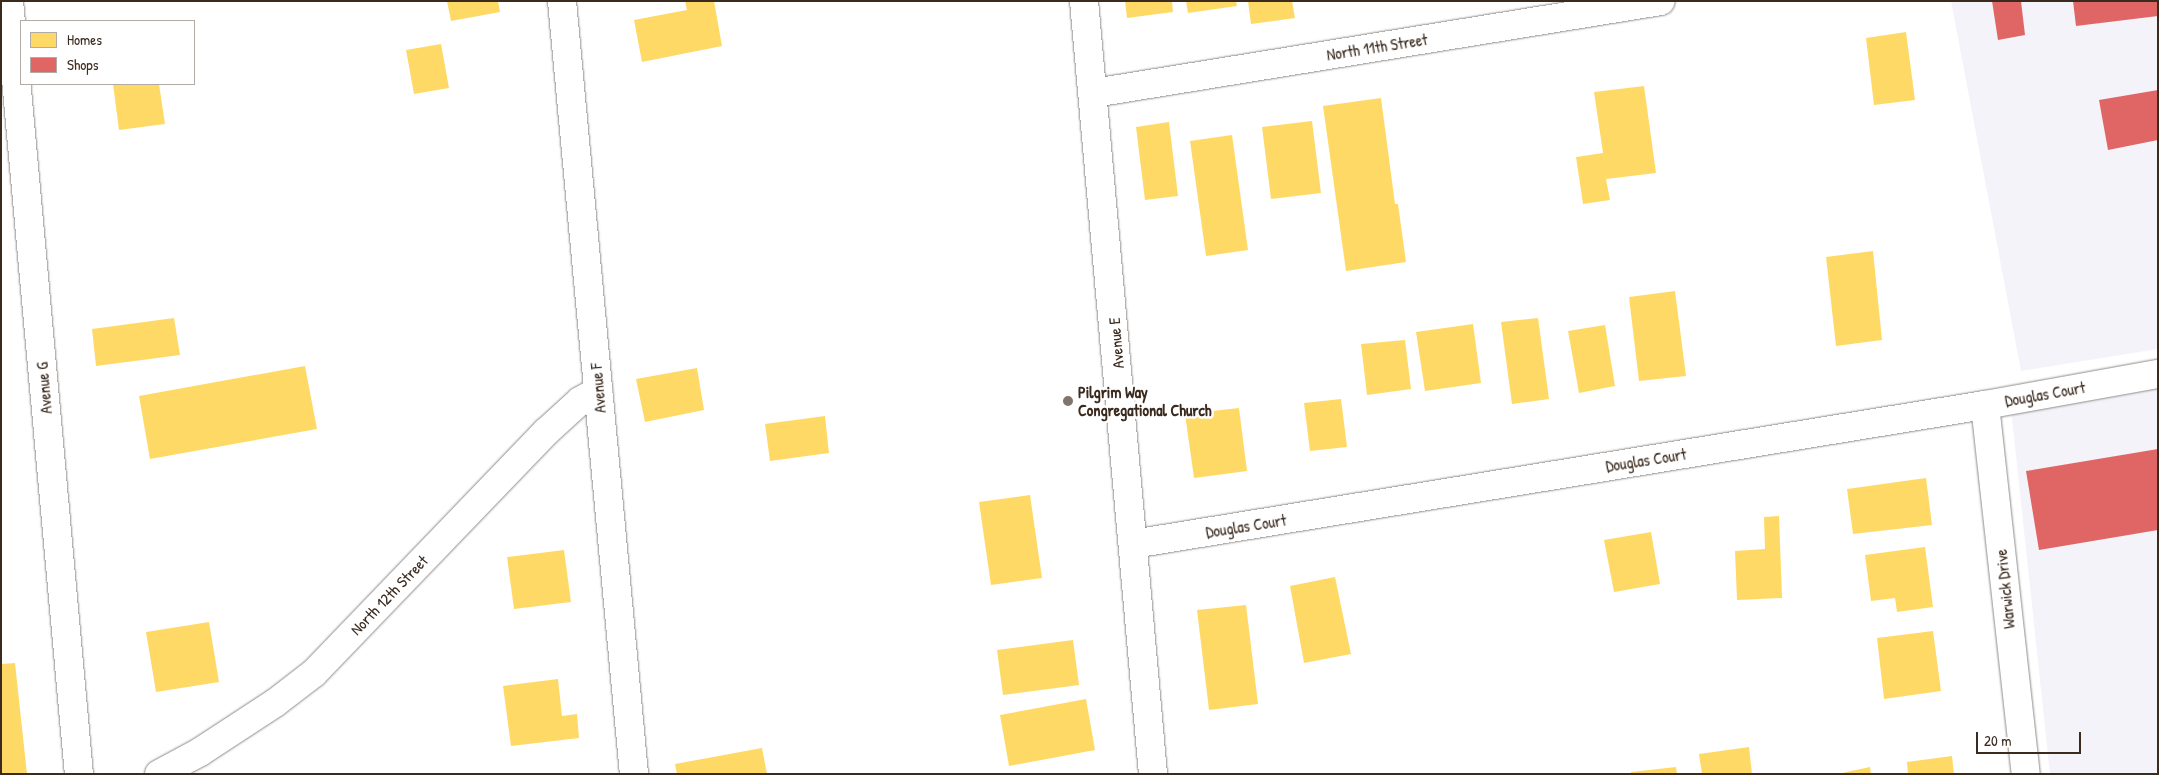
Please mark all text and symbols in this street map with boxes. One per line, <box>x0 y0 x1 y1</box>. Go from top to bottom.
legend <box>20 20 195 85</box>
text: Homes <box>67 29 102 50</box>
street label: North 11th Street <box>1325 30 1429 64</box>
text: Shops <box>67 54 98 75</box>
street label: Avenue E <box>1104 317 1128 369</box>
street label: Avenue G <box>32 361 56 415</box>
street label: Avenue F <box>586 362 610 414</box>
street label: Douglas Court <box>2003 377 2087 411</box>
place label: Pilgrim Way Congregational Church <box>1078 382 1211 420</box>
marker: Pilgrim Way Congregational Church <box>1062 395 1074 407</box>
street label: Douglas Court <box>1604 444 1688 476</box>
street label: Douglas Court <box>1204 510 1288 542</box>
street label: Warwick Drive <box>1991 548 2019 630</box>
street label: North 12th Street <box>346 551 432 639</box>
scale bar <box>1979 722 2084 754</box>
text: 20 m <box>1984 730 2011 751</box>

